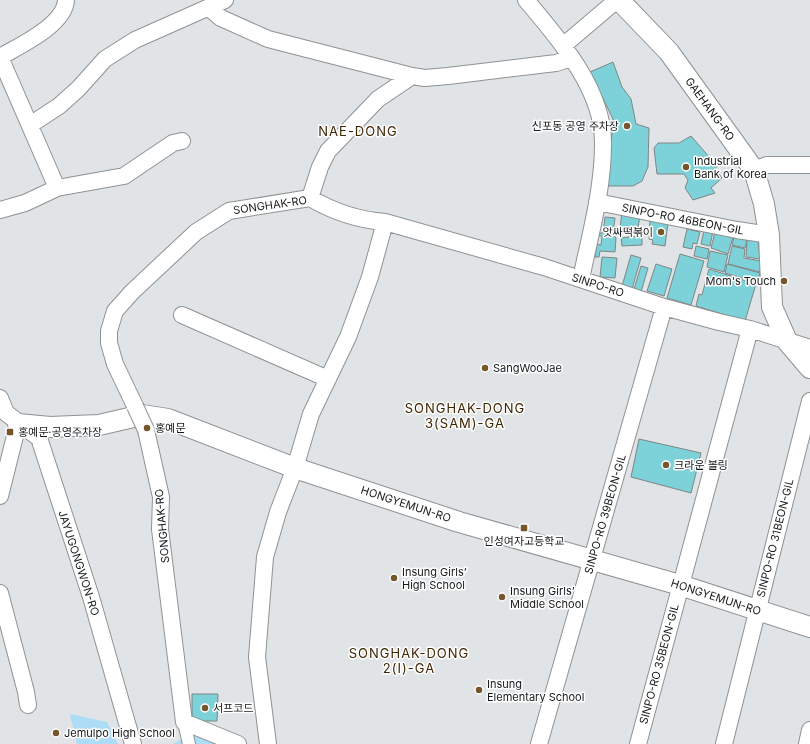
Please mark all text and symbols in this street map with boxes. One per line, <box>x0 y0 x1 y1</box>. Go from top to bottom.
street label: GAEHANG-RO <box>682 75 738 143</box>
place label: 신포동 공영 주차장 <box>532 119 619 133</box>
marker: 신포동 공영 주차장 <box>622 121 632 131</box>
district label: NAE-DONG <box>318 123 398 139</box>
place label: Industrial Bank of Korea <box>694 154 767 181</box>
marker: Industrial Bank of Korea <box>681 162 691 172</box>
street label: SONGHAK-RO <box>232 193 308 217</box>
street label: SINPO-RO 46BEON-GIL <box>621 200 745 238</box>
place label: 앗싸떡볶이 <box>602 225 653 239</box>
marker: 앗싸떡볶이 <box>656 227 666 237</box>
street label: SINPO-RO <box>570 270 626 300</box>
place label: Mom's Touch <box>706 274 776 288</box>
marker: Mom's Touch <box>779 276 789 286</box>
place label: SangWooJae <box>493 361 562 375</box>
marker: SangWooJae <box>480 363 490 373</box>
district label: SONGHAK-DONG 3(SAM)-GA <box>405 400 525 431</box>
place label: 홍예문 <box>155 421 185 435</box>
marker: 홍예문 <box>142 423 152 433</box>
place label: 홍예문·공영주차장 <box>18 425 102 439</box>
marker: 홍예문·공영주차장 <box>5 427 15 437</box>
street label: SINPO-RO 39BEON-GIL <box>581 452 629 576</box>
place label: 크라운 볼링 <box>674 458 728 472</box>
marker: 크라운 볼링 <box>661 460 671 470</box>
street label: SINPO-RO 31BEON-GIL <box>753 477 797 599</box>
street label: HONGYEMUN-RO <box>359 483 453 525</box>
street label: SONGHAK-RO <box>152 488 172 564</box>
street label: JAYUGONGWON-RO <box>55 509 103 617</box>
marker: 인성여자고등학교 <box>519 523 529 533</box>
place label: 인성여자고등학교 <box>484 534 564 548</box>
place label: Insung Girls’ High School <box>402 565 467 592</box>
marker: Insung Girls’ High School <box>389 573 399 583</box>
street label: HONGYEMUN-RO <box>669 576 763 618</box>
place label: Insung Girls’ Middle School <box>510 584 584 611</box>
marker: Insung Girls’ Middle School <box>497 592 507 602</box>
street label: SINPO-RO 35BEON-GIL <box>636 602 682 726</box>
district label: SONGHAK-DONG 2(I)-GA <box>349 645 469 676</box>
place label: Insung Elementary School <box>487 677 584 704</box>
marker: Insung Elementary School <box>474 685 484 695</box>
place label: 서프코드 <box>213 701 253 715</box>
marker: 서프코드 <box>200 703 210 713</box>
place label: Jemulpo High School <box>64 726 175 740</box>
marker: Jemulpo High School <box>51 728 61 738</box>

